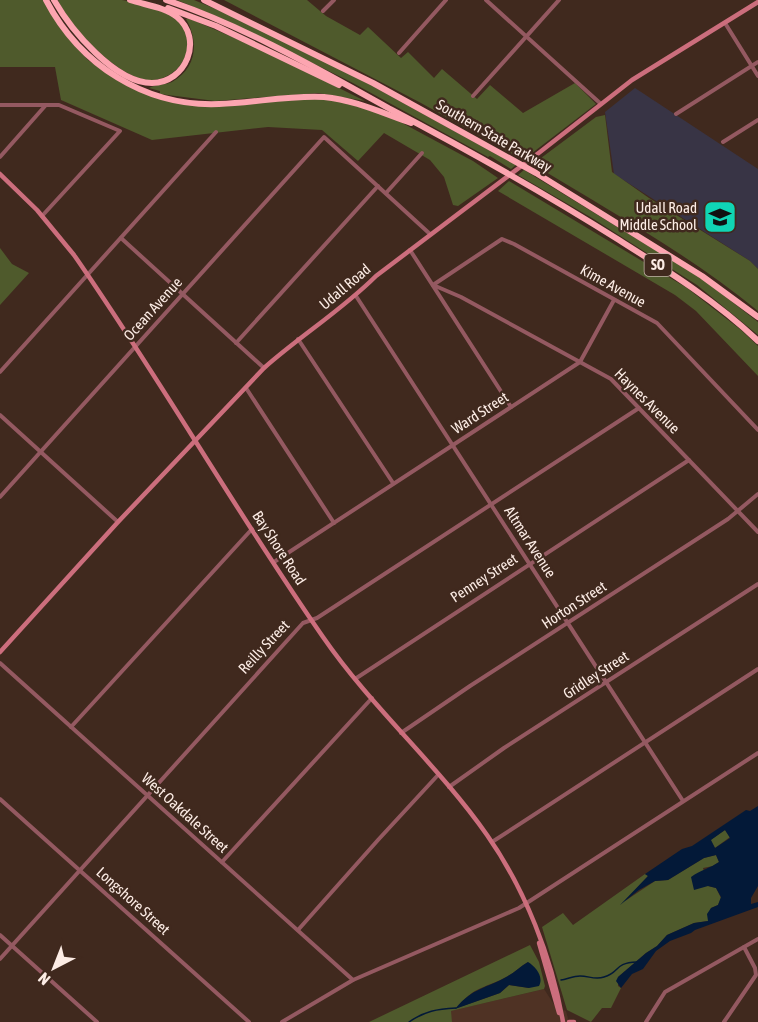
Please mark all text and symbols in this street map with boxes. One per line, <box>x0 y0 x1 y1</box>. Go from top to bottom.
street label: Southern State Parkway <box>434 96 555 176</box>
place label: Udall Road Middle School <box>619 199 697 233</box>
school or university icon: Udall Road Middle School <box>702 199 738 235</box>
road number: SO <box>644 254 672 276</box>
street label: Udall Road <box>316 260 374 313</box>
street label: Kime Avenue <box>578 261 649 311</box>
street label: Ocean Avenue <box>120 274 185 344</box>
street label: Haynes Avenue <box>611 365 683 437</box>
street label: Ward Street <box>448 388 511 437</box>
street label: Altmar Avenue <box>501 503 560 581</box>
street label: Bay Shore Road <box>249 508 310 588</box>
street label: Penney Street <box>447 550 520 606</box>
street label: Horton Street <box>538 577 609 632</box>
street label: Reilly Street <box>235 616 293 677</box>
street label: Gridley Street <box>560 647 632 702</box>
street label: West Oakdale Street <box>139 769 232 856</box>
street label: Longshore Street <box>93 863 173 938</box>
north arrow <box>24 938 84 998</box>
text: N <box>34 969 53 989</box>

